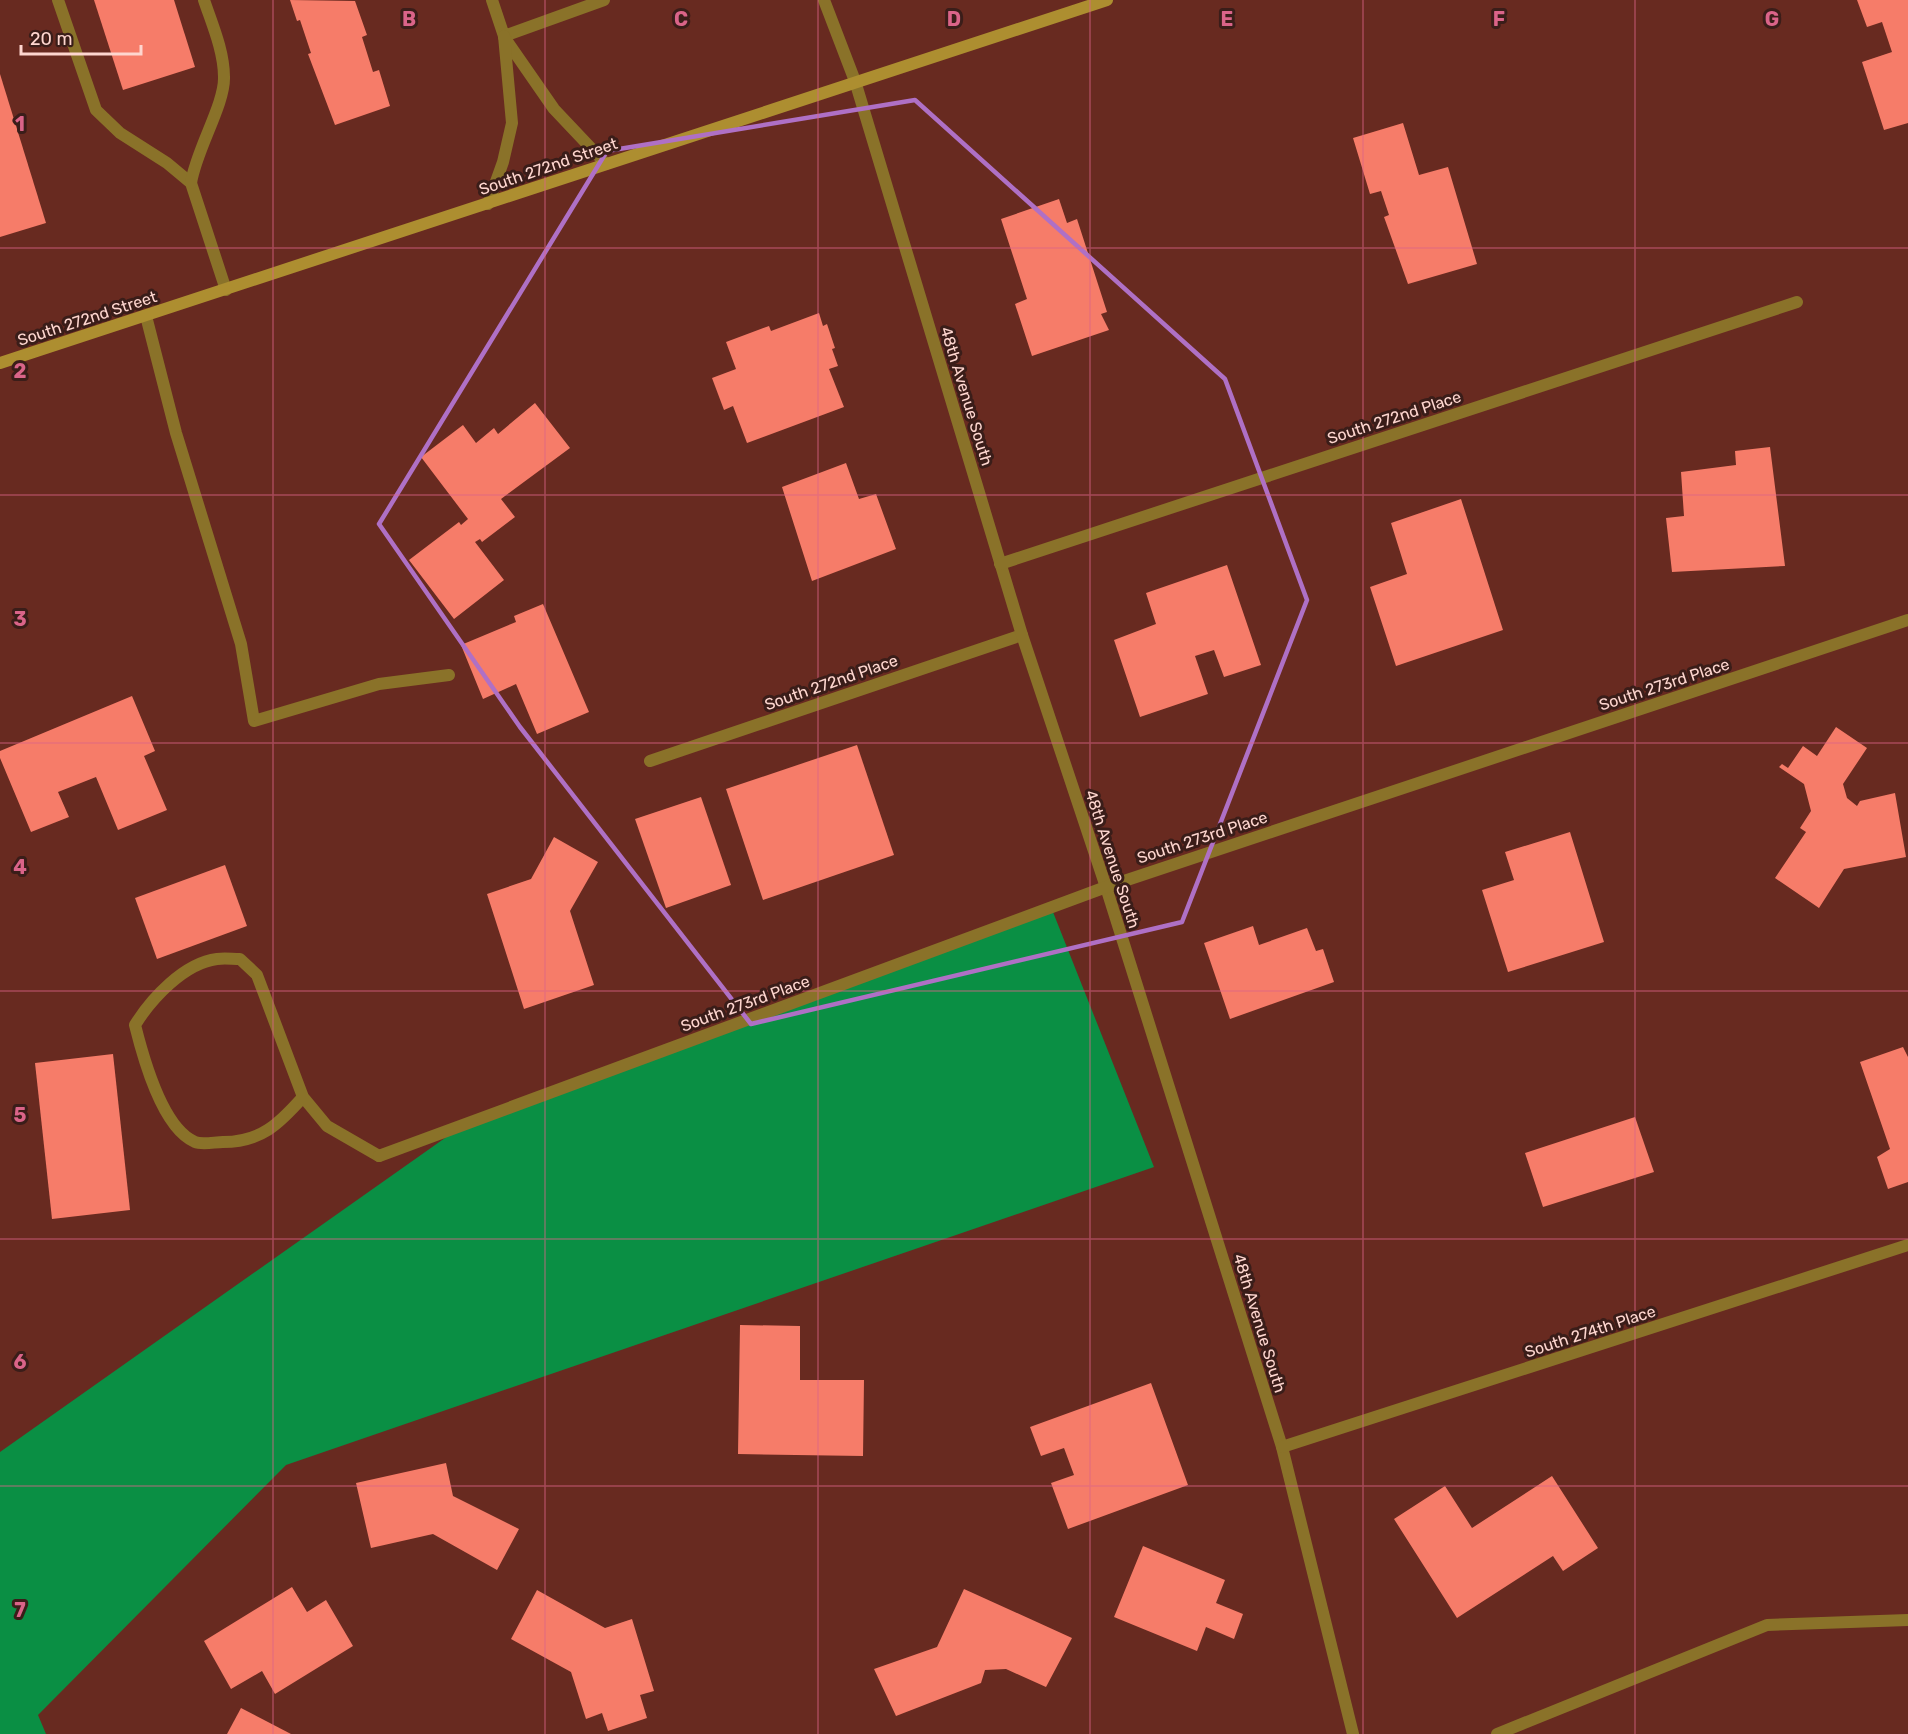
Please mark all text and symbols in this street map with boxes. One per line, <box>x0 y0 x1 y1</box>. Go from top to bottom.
text: B <box>402 7 416 31</box>
text: C <box>674 7 688 31</box>
text: D <box>947 7 961 31</box>
text: E <box>1221 7 1233 31</box>
text: F <box>1493 7 1505 31</box>
text: G <box>1765 7 1779 31</box>
scale bar <box>21 18 141 56</box>
text: 20 m <box>30 28 72 50</box>
text: 1 <box>15 112 25 136</box>
street label: South 272nd Street <box>476 134 620 199</box>
street label: South 272nd Street <box>15 287 159 350</box>
street label: 48th Avenue South <box>936 324 997 468</box>
text: 2 <box>14 359 27 383</box>
street label: South 272nd Place <box>1325 387 1464 448</box>
text: 3 <box>13 607 27 631</box>
street label: South 272nd Place <box>762 651 900 714</box>
street label: South 273rd Place <box>1597 654 1732 715</box>
street label: 48th Avenue South <box>1081 788 1144 931</box>
street label: South 273rd Place <box>1135 807 1270 868</box>
text: 4 <box>13 855 27 879</box>
street label: South 273rd Place <box>678 971 812 1036</box>
text: 5 <box>14 1103 27 1127</box>
street label: 48th Avenue South <box>1229 1251 1290 1395</box>
street label: South 274th Place <box>1522 1301 1658 1362</box>
text: 6 <box>13 1350 27 1374</box>
text: 7 <box>14 1598 26 1622</box>

